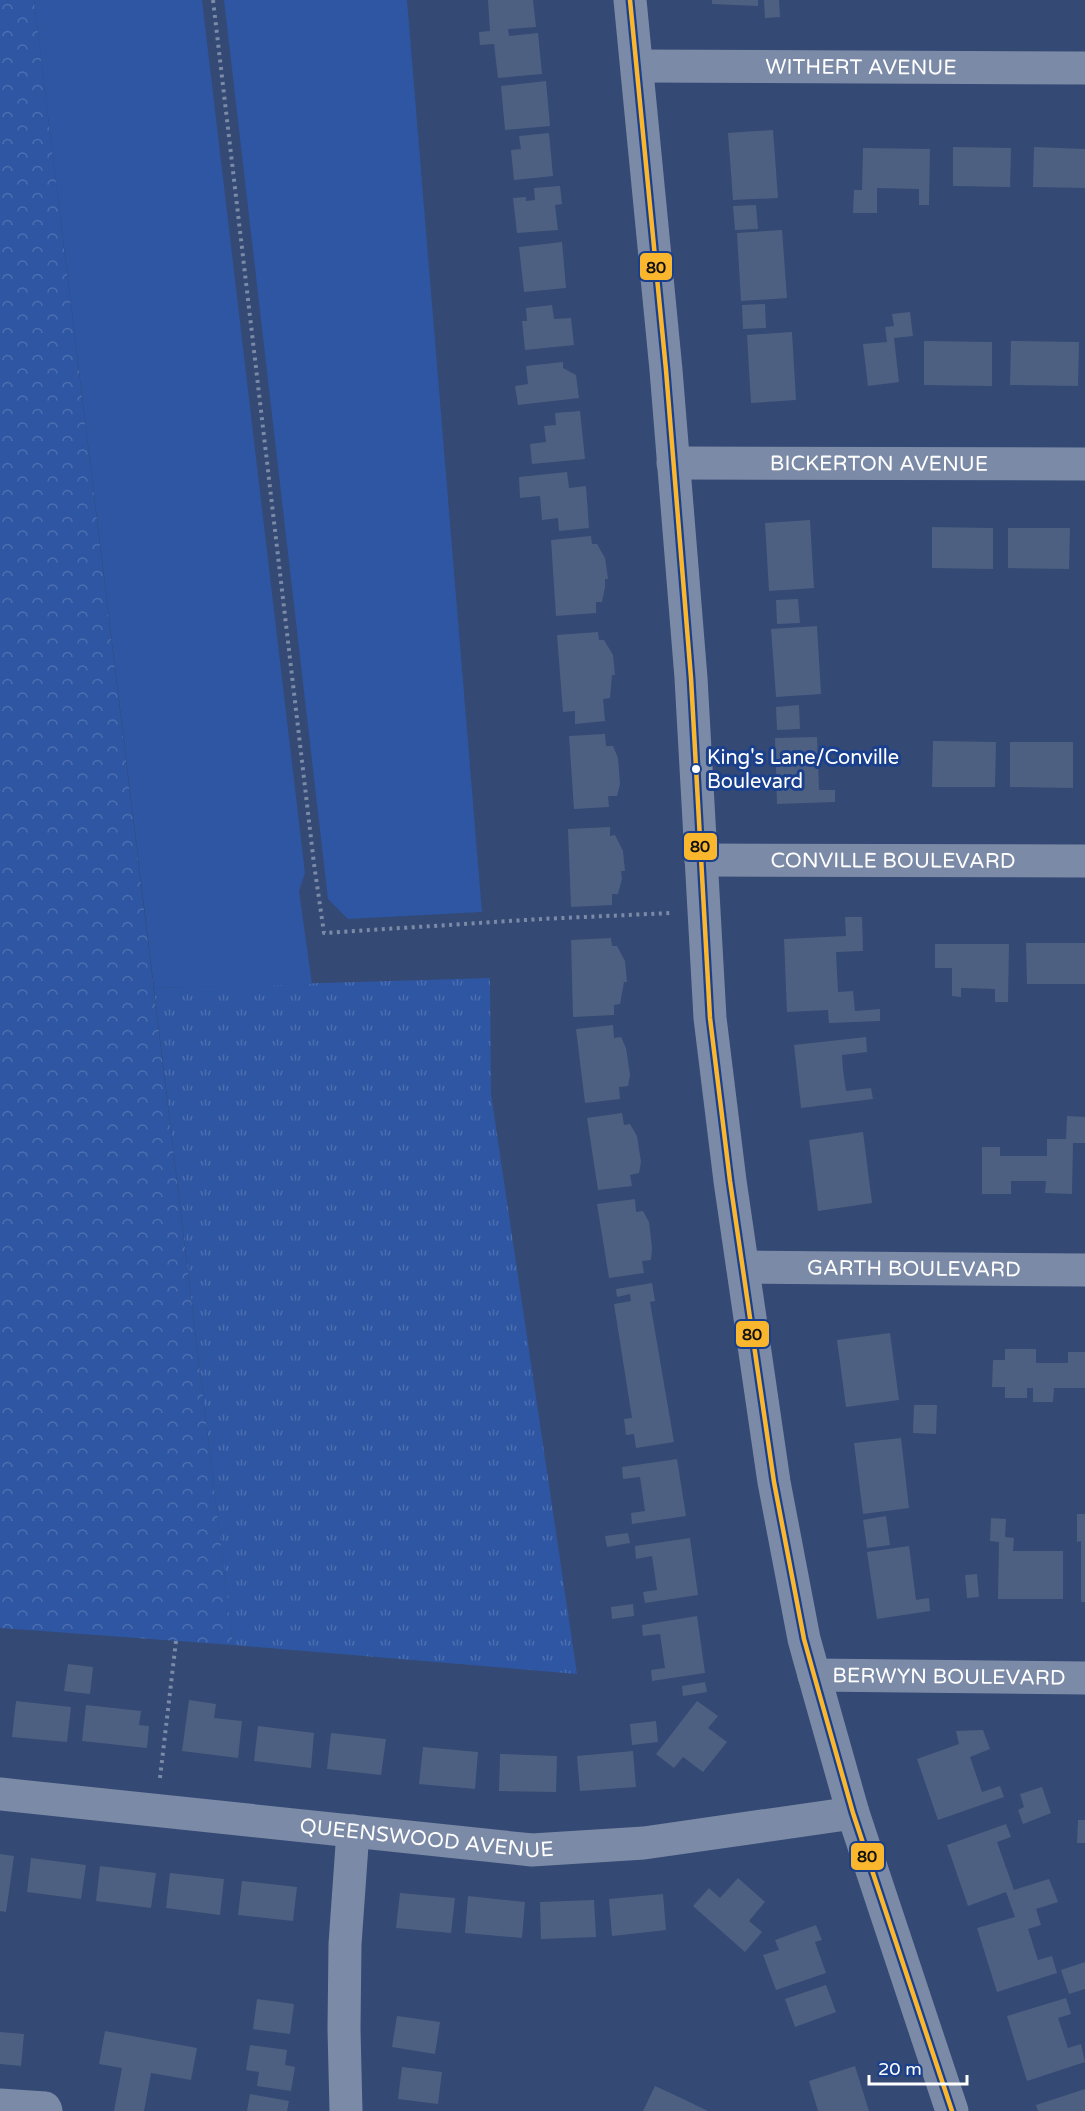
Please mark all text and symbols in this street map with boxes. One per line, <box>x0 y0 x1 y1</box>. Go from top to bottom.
street label: WITHERT AVENUE <box>765 55 957 80</box>
line badge: 80 <box>639 252 673 281</box>
text: 80 <box>646 258 666 278</box>
street label: BICKERTON AVENUE <box>770 451 988 477</box>
place label: King's Lane/Conville Boulevard <box>707 746 899 794</box>
marker: King's Lane/Conville Boulevard <box>690 763 702 775</box>
line badge: 80 <box>683 832 718 861</box>
text: 80 <box>690 837 710 857</box>
street label: CONVILLE BOULEVARD <box>771 848 1015 874</box>
street label: GARTH BOULEVARD <box>807 1256 1021 1282</box>
line badge: 80 <box>735 1320 770 1348</box>
text: 80 <box>742 1325 762 1345</box>
street label: BERWYN BOULEVARD <box>832 1663 1066 1691</box>
street label: QUEENSWOOD AVENUE <box>298 1814 554 1863</box>
line badge: 80 <box>850 1842 885 1871</box>
text: 80 <box>857 1847 877 1867</box>
scale bar <box>869 2048 966 2086</box>
text: 20 m <box>878 2058 922 2080</box>

